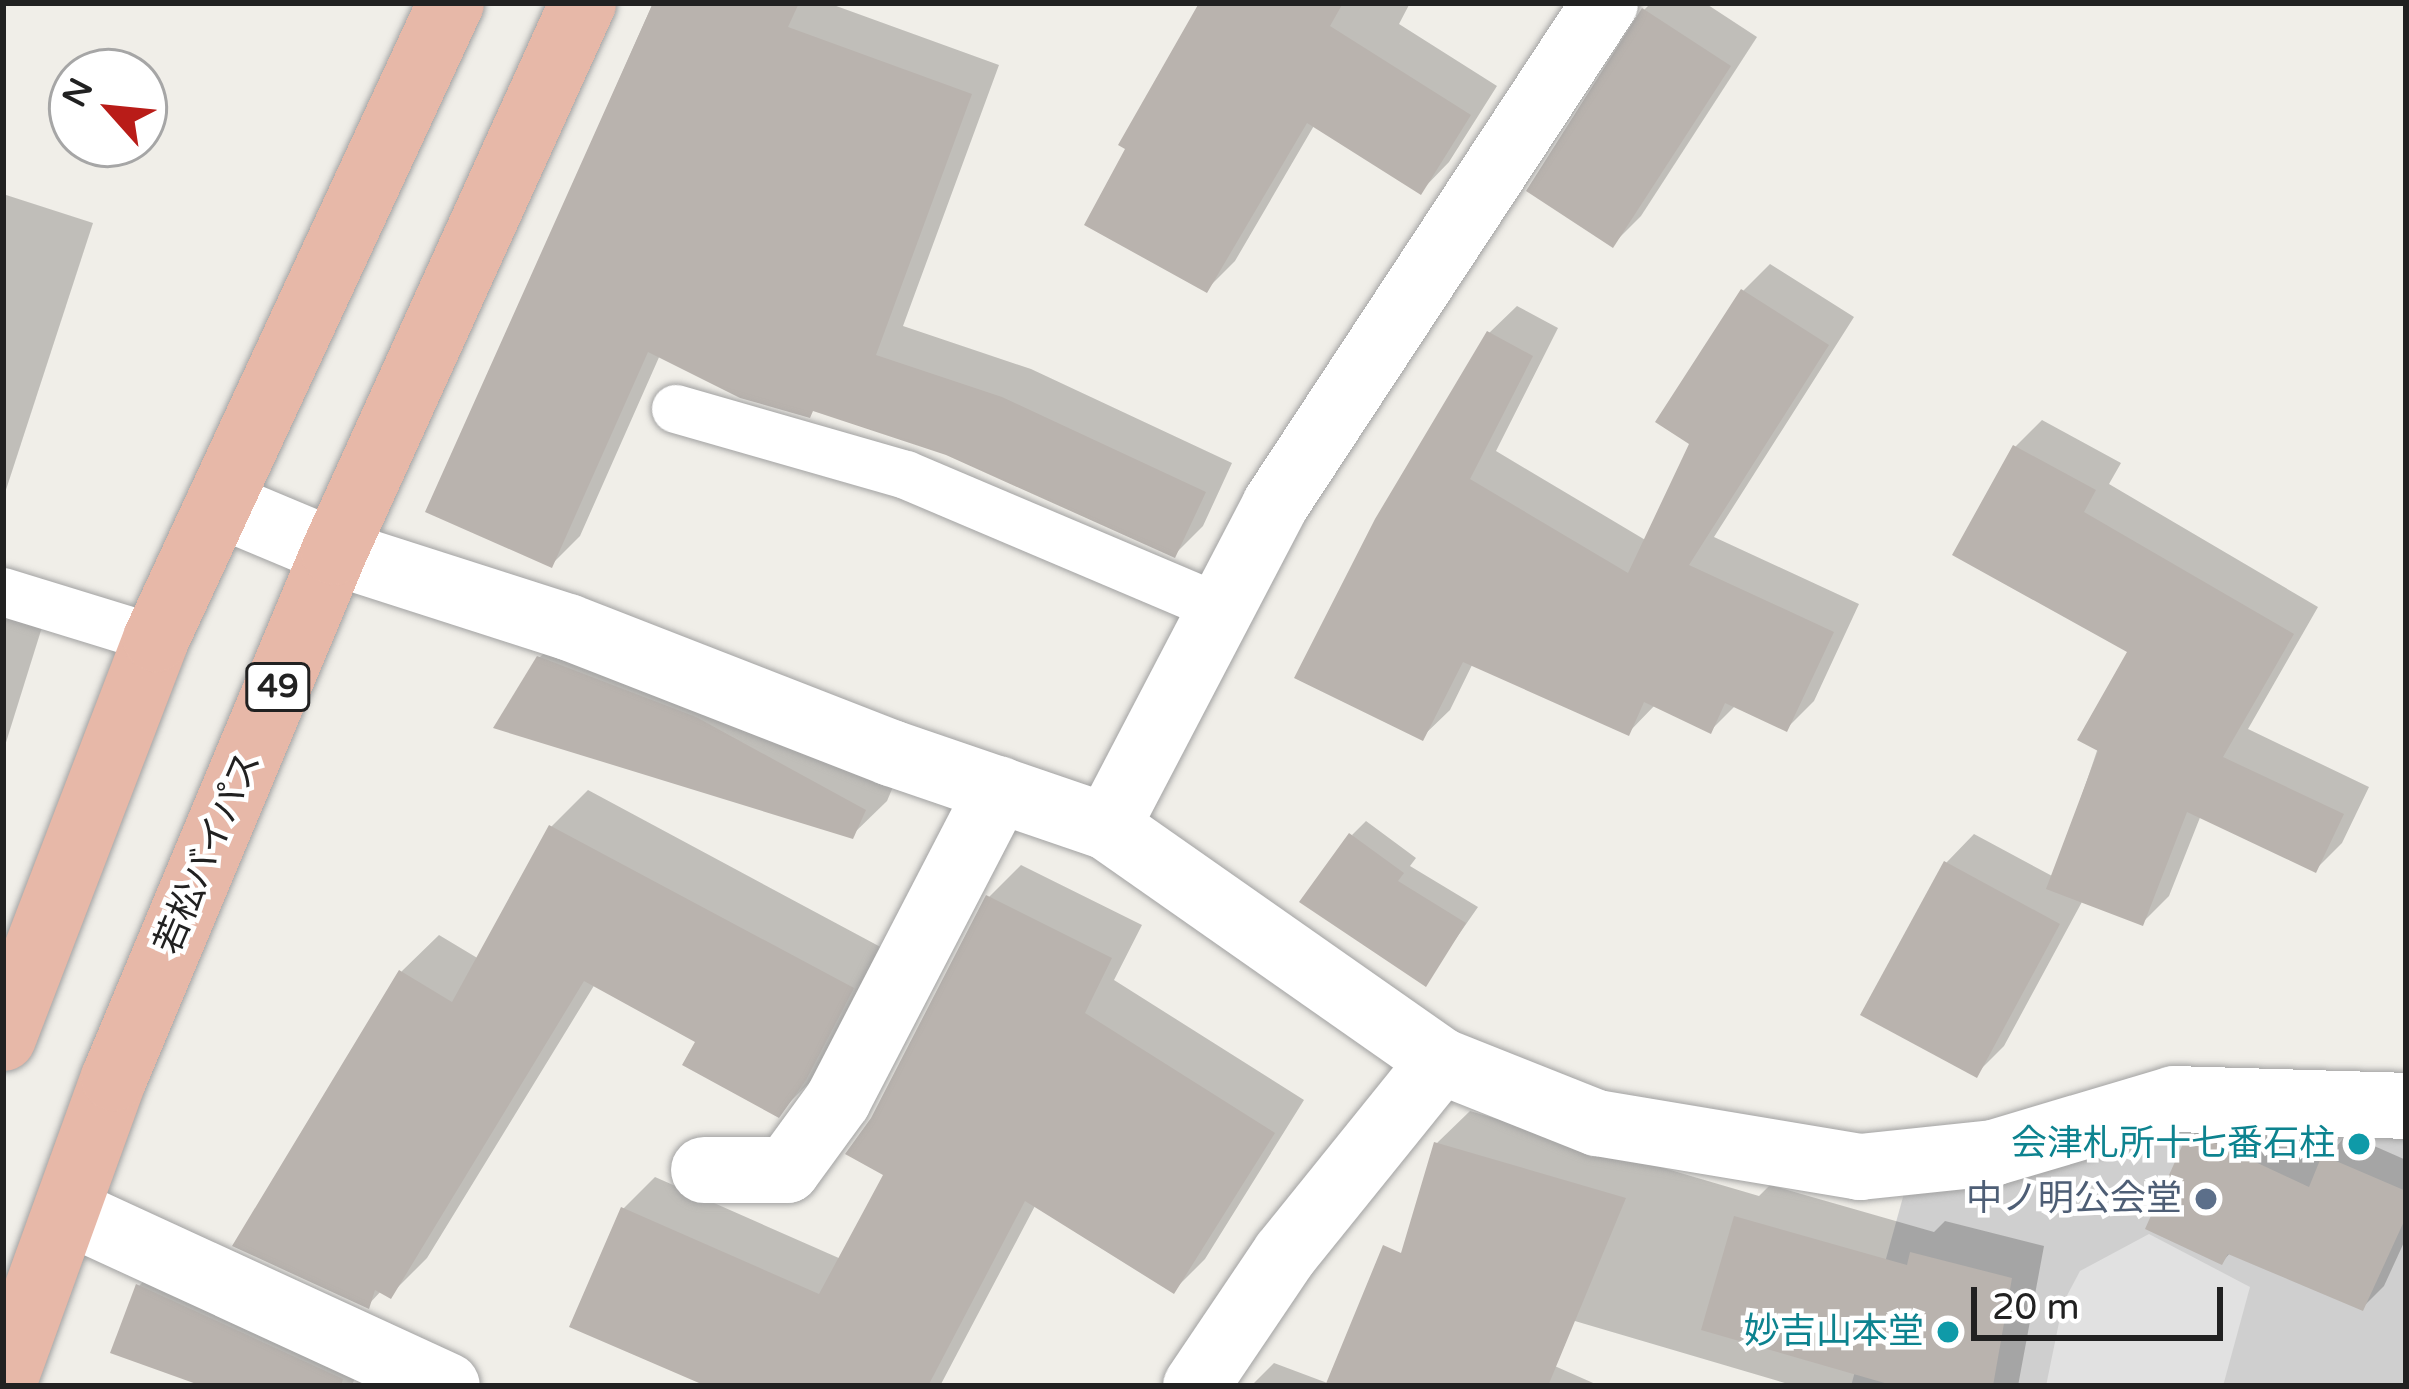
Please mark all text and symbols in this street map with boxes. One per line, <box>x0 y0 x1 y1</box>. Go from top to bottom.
north arrow <box>48 48 168 168</box>
text: N <box>55 72 102 113</box>
road number: 49 <box>245 660 311 714</box>
street label: 若松バイパス <box>146 745 270 961</box>
place label: 会津札所十七番石柱 <box>2011 1122 2335 1166</box>
marker: 会津札所十七番石柱 <box>2346 1131 2372 1157</box>
place label: 中ノ明公会堂 <box>1966 1177 2182 1221</box>
marker: 中ノ明公会堂 <box>2193 1186 2219 1212</box>
scale bar <box>1977 1263 2229 1337</box>
text: 20 m <box>1992 1286 2080 1329</box>
place label: 妙吉山本堂 <box>1744 1310 1924 1354</box>
marker: 妙吉山本堂 <box>1935 1319 1961 1345</box>

